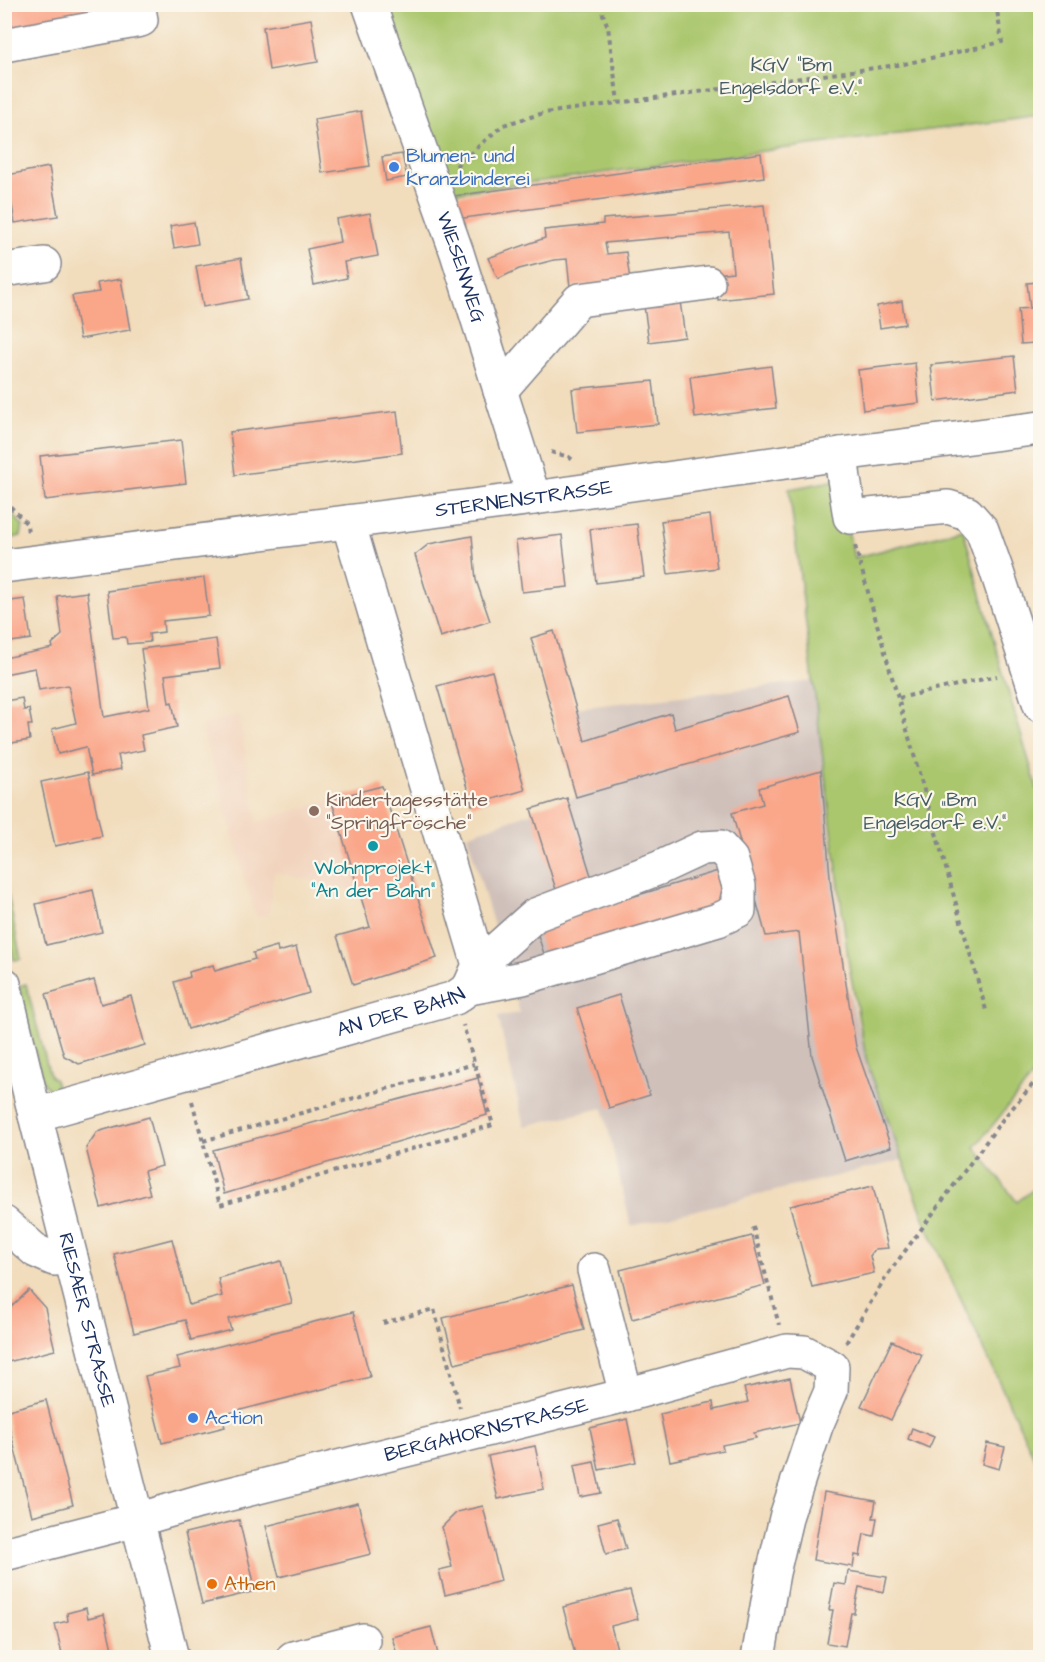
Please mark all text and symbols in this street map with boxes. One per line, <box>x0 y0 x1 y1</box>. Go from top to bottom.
park label: KGV "Bm Engelsdorf e.V." <box>720 51 862 103</box>
place label: Blumen- und Kranzbinderei <box>406 142 529 193</box>
marker: Blumen- und Kranzbinderei <box>387 160 401 174</box>
street label: WIESENWEG <box>430 208 492 327</box>
street label: STERNENSTRASSE <box>434 473 614 525</box>
place label: Kindertagesstätte "Springfrösche" <box>326 786 488 838</box>
park label: KGV „Bm Engelsdorf e.V.“ <box>864 786 1006 838</box>
marker: Kindertagesstätte "Springfrösche" <box>307 804 321 818</box>
marker: Wohnprojekt "An der Bahn" <box>366 839 380 853</box>
place label: Wohnprojekt "An der Bahn" <box>311 854 436 905</box>
street label: AN DER BAHN <box>334 981 471 1044</box>
street label: RIESAER STRASSE <box>51 1230 122 1410</box>
street label: BERGAHORNSTRASSE <box>381 1391 591 1469</box>
place label: Action <box>205 1404 263 1432</box>
marker: Action <box>186 1411 200 1425</box>
place label: Athen <box>224 1570 276 1598</box>
marker: Athen <box>205 1577 219 1591</box>

